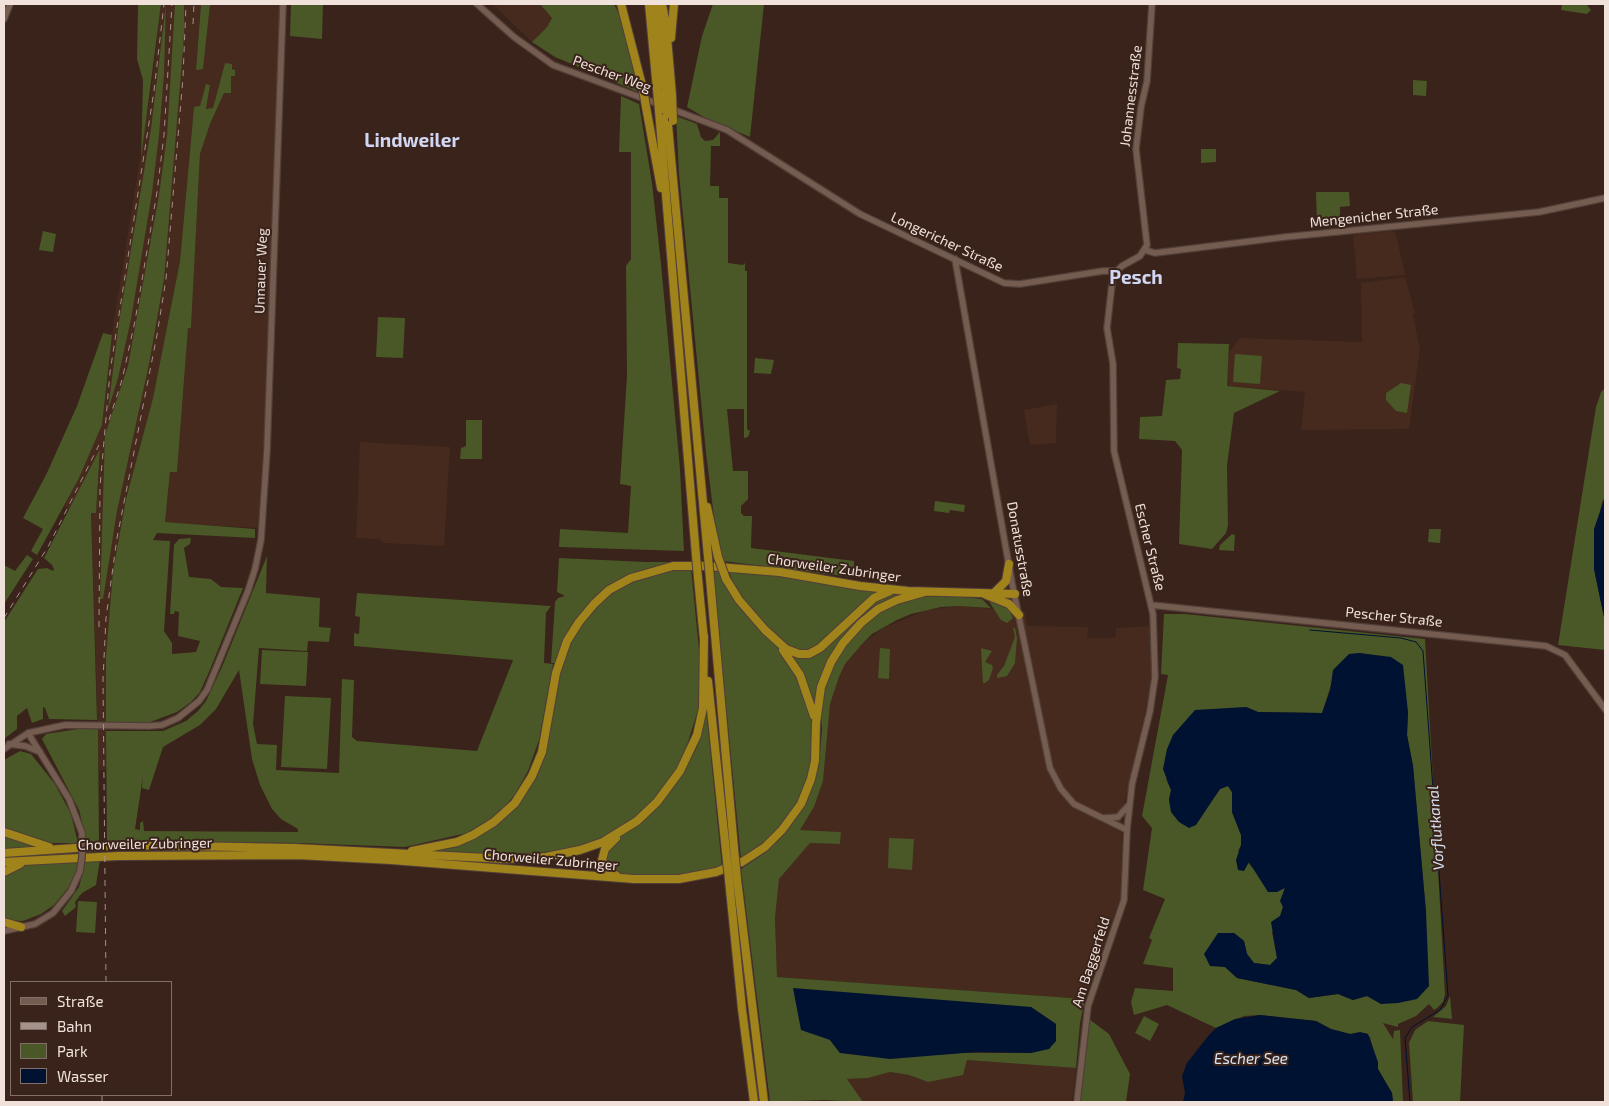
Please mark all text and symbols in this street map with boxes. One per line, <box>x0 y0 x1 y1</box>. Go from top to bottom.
street label: Johannesstraße <box>1116 44 1146 148</box>
street label: Pescher Weg <box>570 52 654 96</box>
district label: Lindweiler <box>364 130 460 152</box>
street label: Mengenicher Straße <box>1309 201 1439 231</box>
street label: Longericher Straße <box>888 209 1006 275</box>
street label: Unnauer Weg <box>251 228 271 314</box>
district label: Pesch <box>1109 267 1163 289</box>
street label: Donatusstraße <box>1003 500 1037 598</box>
street label: Escher Straße <box>1131 502 1169 592</box>
street label: Chorweiler Zubringer <box>766 550 902 586</box>
street label: Pescher Straße <box>1345 604 1443 630</box>
water label: Vorflutkanal <box>1424 785 1448 871</box>
street label: Chorweiler Zubringer <box>78 834 212 854</box>
street label: Chorweiler Zubringer <box>483 846 619 874</box>
street label: Am Baggerfeld <box>1068 915 1114 1009</box>
legend <box>10 981 172 1096</box>
text: Straße <box>57 992 103 1010</box>
text: Bahn <box>57 1017 92 1035</box>
text: Park <box>57 1042 88 1060</box>
water label: Escher See <box>1214 1050 1288 1068</box>
text: Wasser <box>57 1067 109 1085</box>

